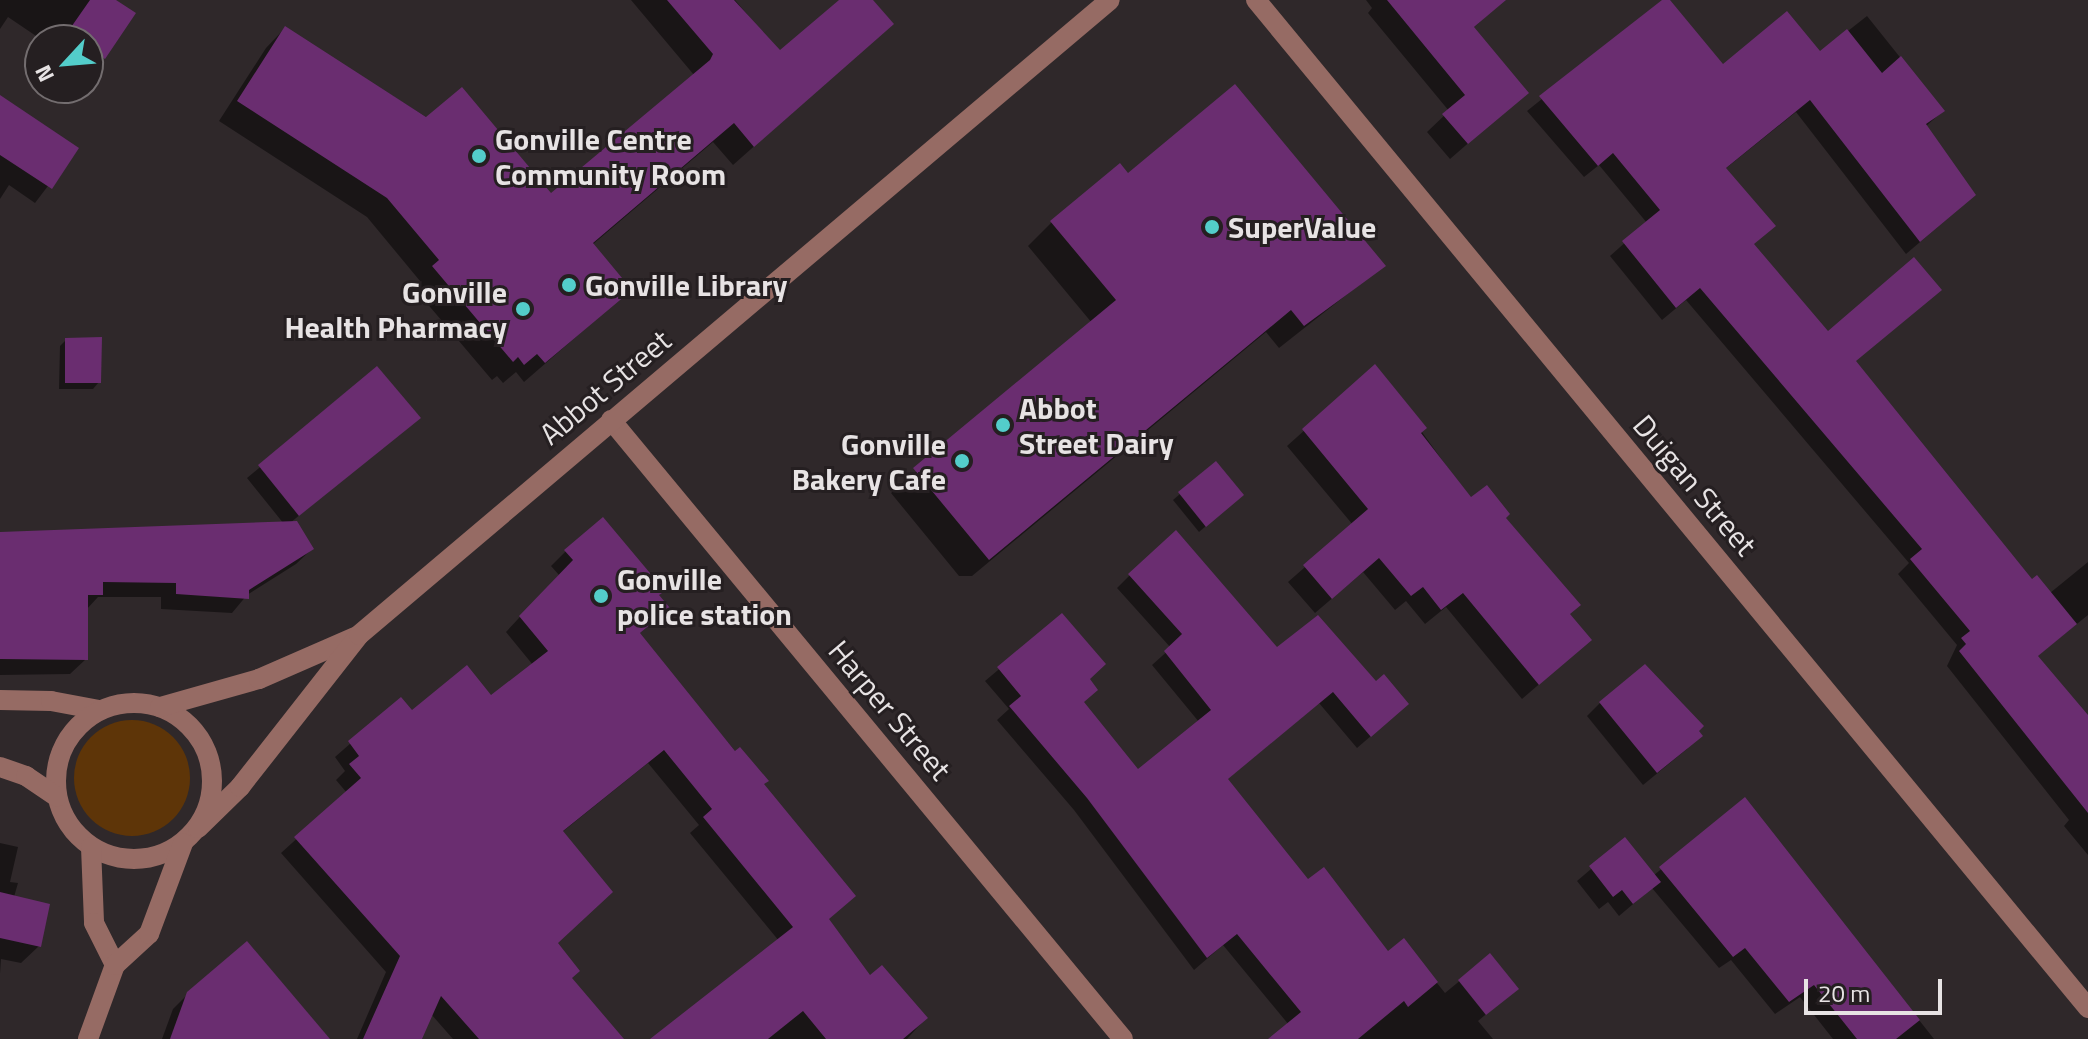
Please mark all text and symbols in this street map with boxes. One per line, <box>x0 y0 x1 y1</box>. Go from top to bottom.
north arrow <box>24 24 104 104</box>
text: N <box>26 59 63 88</box>
place label: Gonville Centre Community Room <box>495 121 726 192</box>
marker: Gonville Centre Community Room <box>470 147 488 165</box>
place label: SuperValue <box>1228 209 1376 245</box>
marker: SuperValue <box>1203 218 1221 236</box>
place label: Gonville Library <box>585 267 787 303</box>
place label: Gonville Health Pharmacy <box>284 274 507 344</box>
marker: Gonville Library <box>560 276 578 294</box>
marker: Gonville Health Pharmacy <box>514 300 532 318</box>
street label: Abbot Street <box>532 322 678 452</box>
place label: Abbot Street Dairy <box>1019 390 1174 460</box>
street label: Duigan Street <box>1626 407 1764 563</box>
marker: Abbot Street Dairy <box>994 416 1012 434</box>
place label: Gonville Bakery Cafe <box>792 426 946 496</box>
marker: Gonville Bakery Cafe <box>953 452 971 470</box>
place label: Gonville police station <box>617 561 792 632</box>
marker: Gonville police station <box>592 587 610 605</box>
street label: Harper Street <box>821 633 959 787</box>
scale bar <box>1808 963 1946 1013</box>
text: 20 m <box>1818 975 1870 1011</box>

